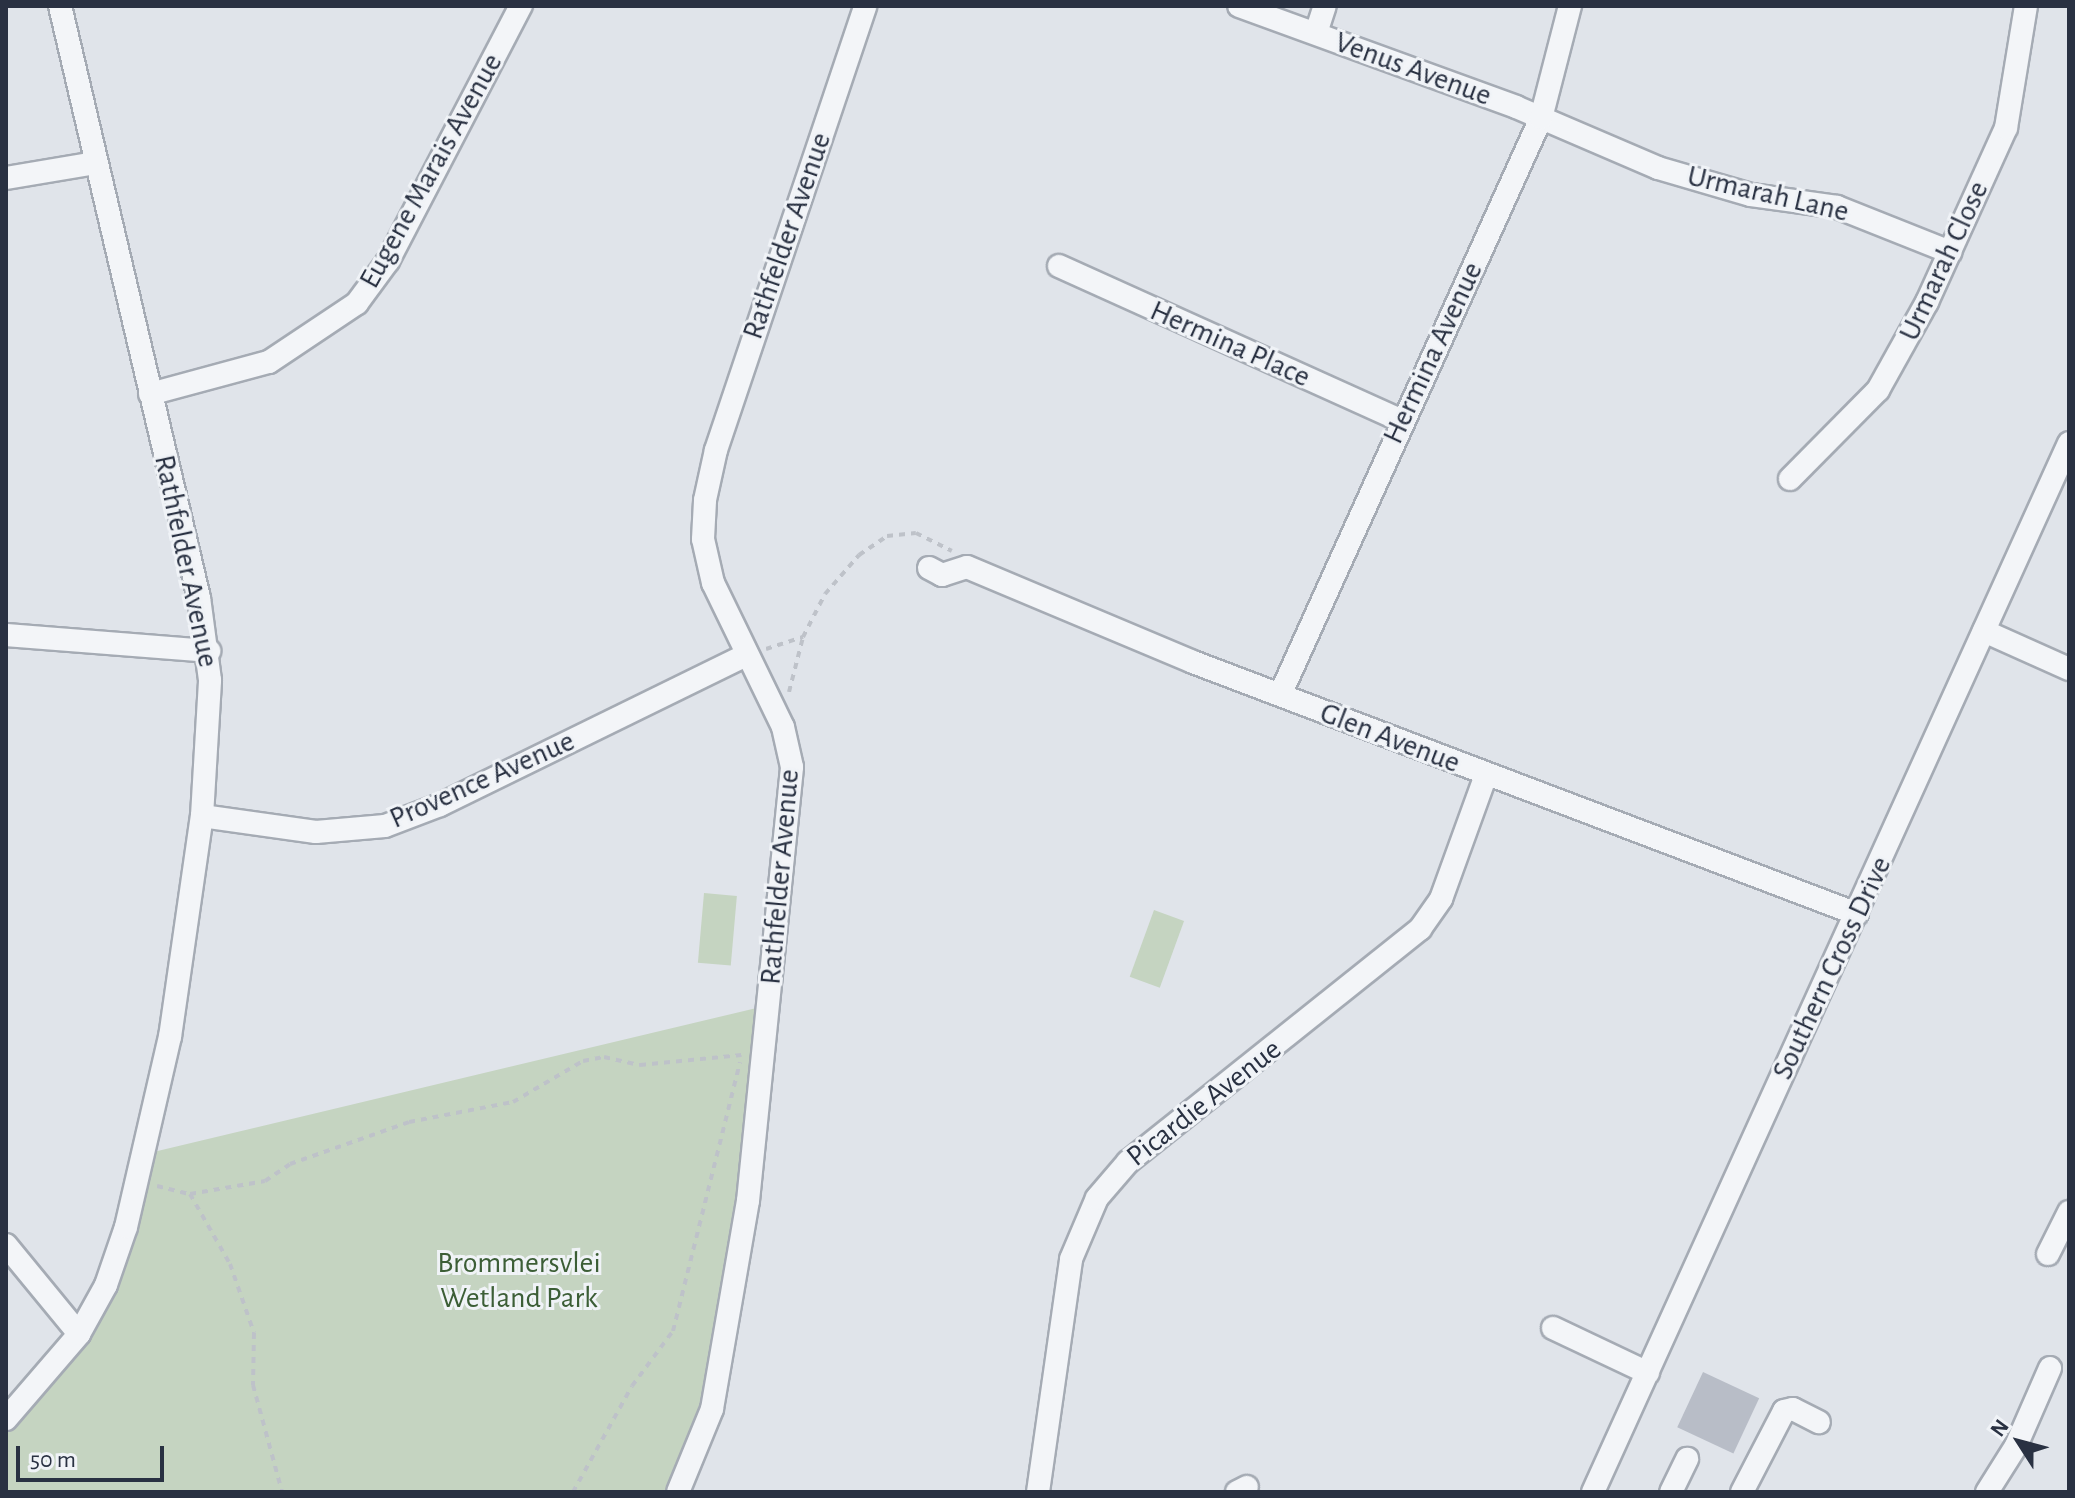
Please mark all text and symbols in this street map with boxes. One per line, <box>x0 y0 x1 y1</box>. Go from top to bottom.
street label: Venus Avenue <box>1330 24 1496 114</box>
street label: Eugene Marais Avenue <box>352 47 510 295</box>
street label: Rathfelder Avenue <box>735 128 839 344</box>
street label: Urmarah Lane <box>1684 158 1852 230</box>
street label: Urmarah Close <box>1891 175 1997 347</box>
street label: Hermina Avenue <box>1375 256 1491 450</box>
street label: Hermina Place <box>1144 293 1316 395</box>
street label: Rathfelder Avenue <box>146 452 226 670</box>
street label: Glen Avenue <box>1315 695 1465 781</box>
street label: Provence Avenue <box>384 723 580 837</box>
street label: Rathfelder Avenue <box>753 768 807 986</box>
street label: Southern Cross Drive <box>1765 851 1899 1085</box>
street label: Picardie Avenue <box>1119 1031 1289 1175</box>
park label: Brommersvlei Wetland Park <box>437 1245 601 1316</box>
north arrow <box>1979 1402 2059 1482</box>
text: N <box>1986 1415 2013 1441</box>
scale bar <box>20 1430 168 1480</box>
text: 50 m <box>30 1448 76 1472</box>

